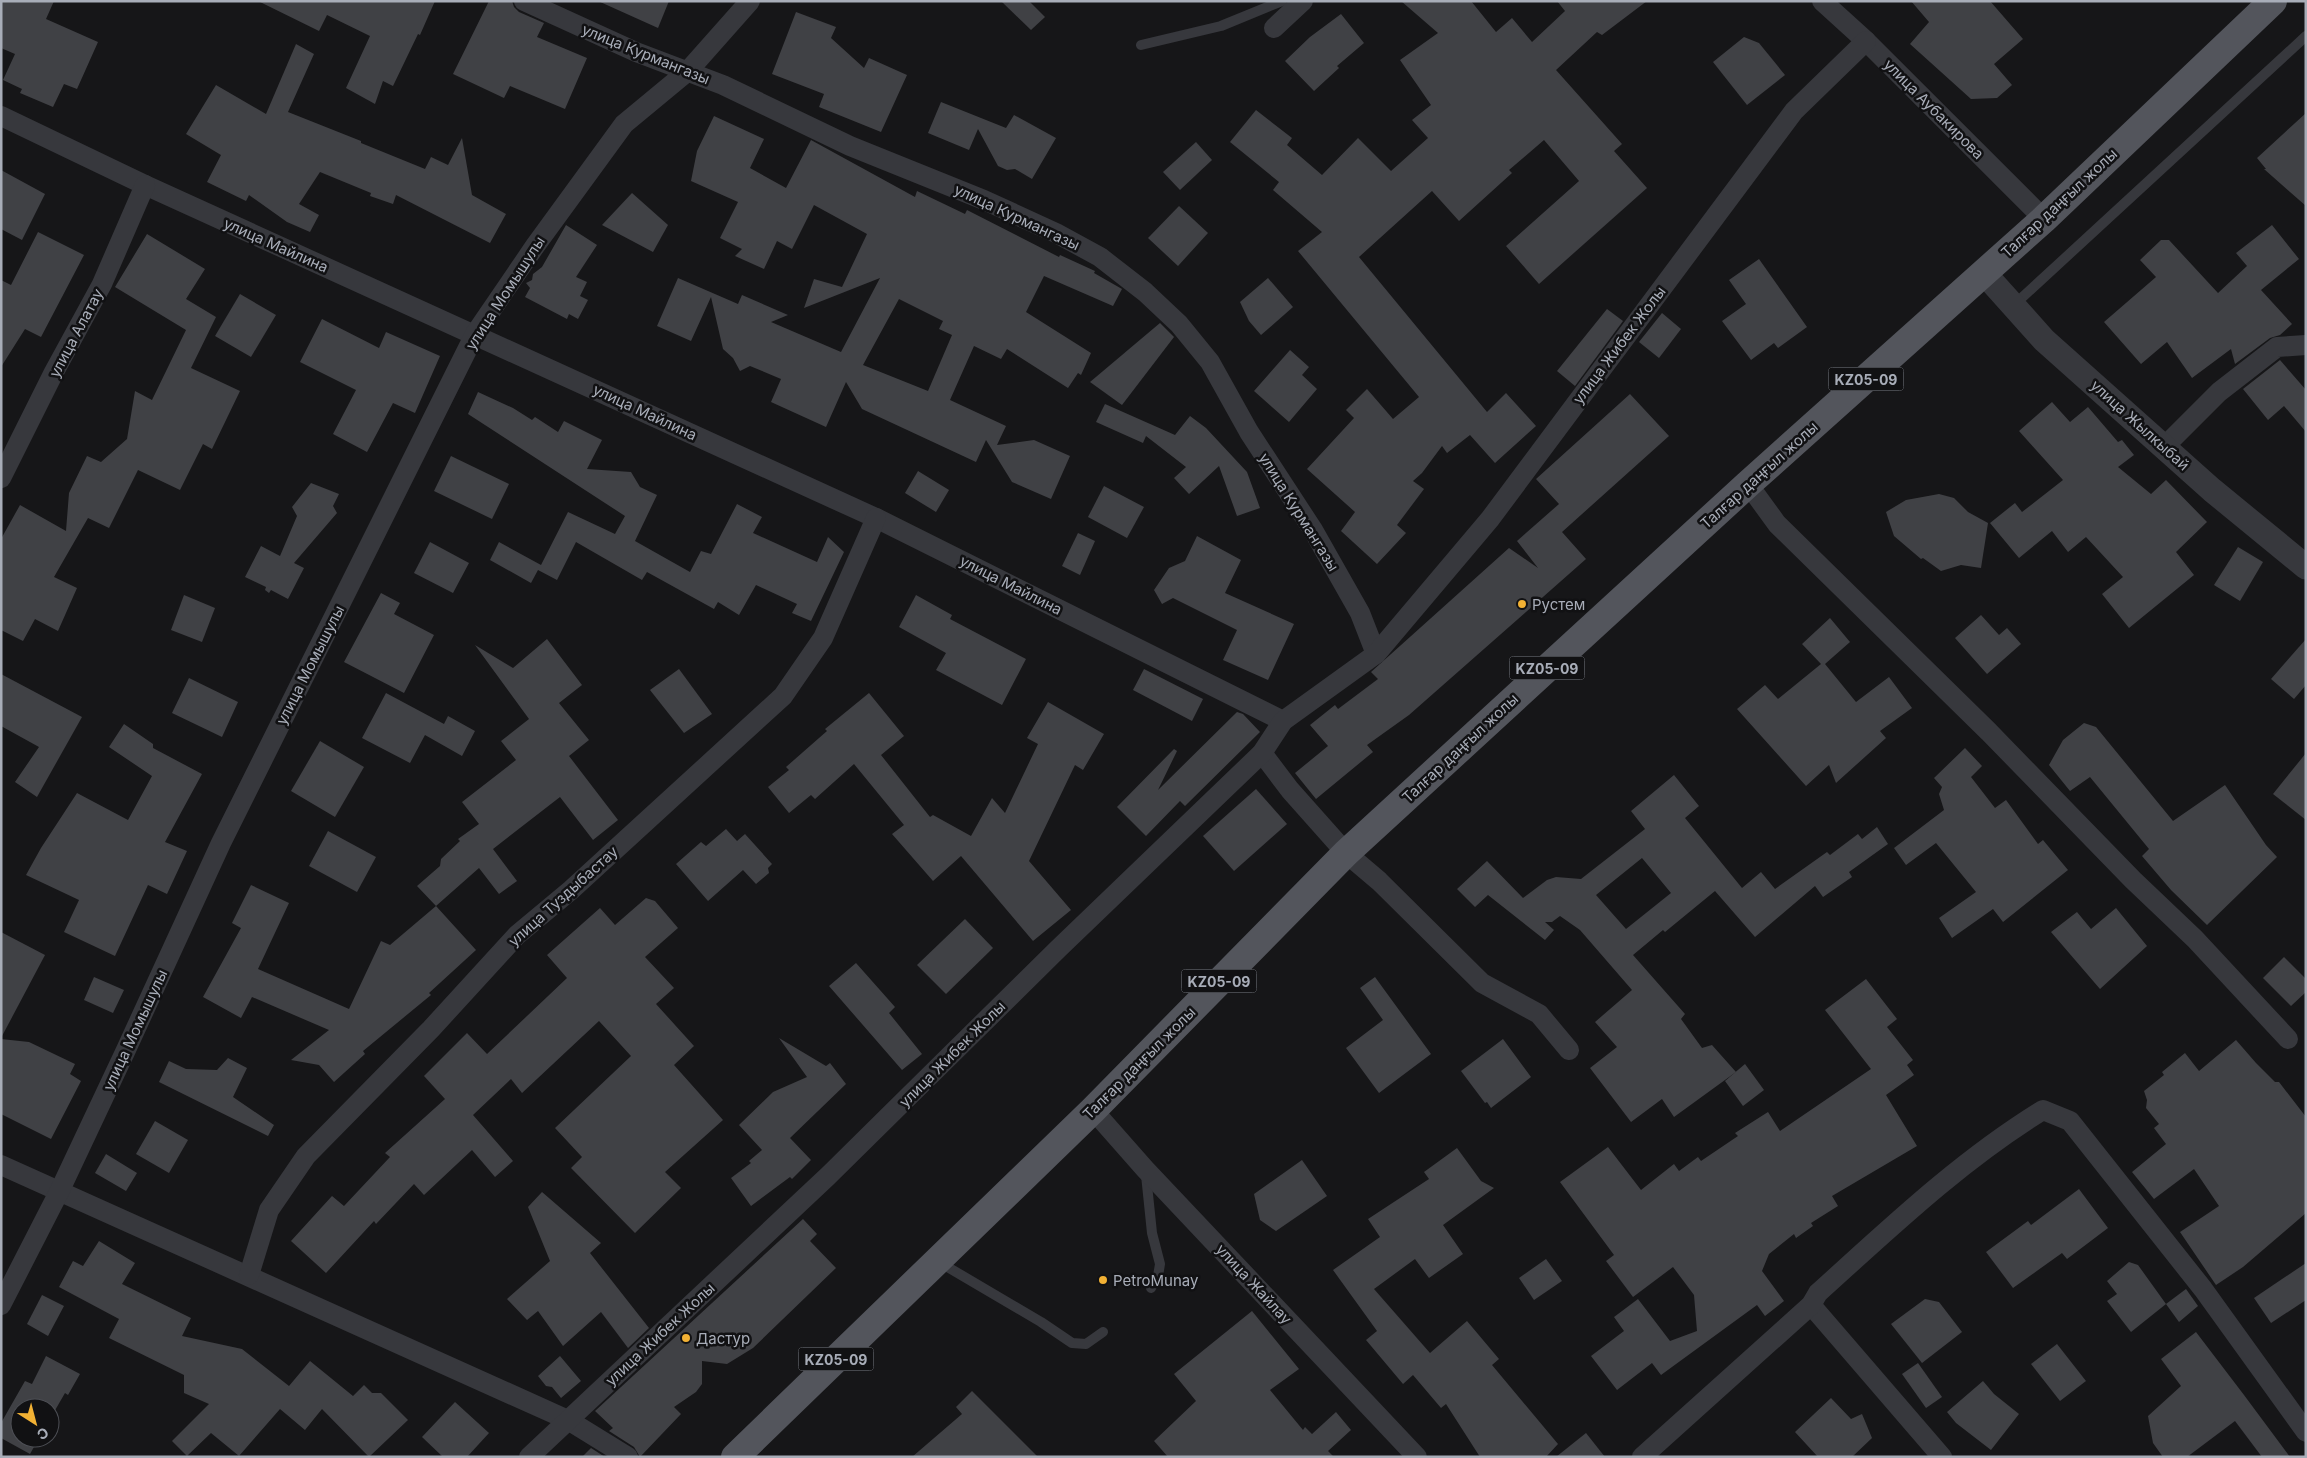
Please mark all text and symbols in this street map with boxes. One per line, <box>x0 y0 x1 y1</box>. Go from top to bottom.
street label: улица Курмангазы <box>579 20 713 88</box>
street label: улица Аубакирова <box>1880 55 1988 163</box>
street label: Талғар даңғыл жолы <box>1997 144 2121 262</box>
street label: улица Курмангазы <box>951 180 1083 254</box>
street label: улица Майлина <box>221 213 331 277</box>
street label: улица Момышулы <box>461 233 549 353</box>
street label: улица Жибек Жолы <box>1568 282 1670 408</box>
street label: улица Алатау <box>45 285 108 381</box>
road number: KZ05-09 <box>1828 368 1904 390</box>
street label: улица Жылкыбай <box>2087 376 2193 474</box>
street label: улица Майлина <box>590 380 700 444</box>
street label: Талғар даңғыл жолы <box>1696 417 1822 533</box>
street label: улица Курмангазы <box>1255 449 1343 575</box>
street label: улица Майлина <box>957 551 1065 619</box>
place label: Рустем <box>1532 595 1585 614</box>
marker: Рустем <box>1516 598 1528 610</box>
street label: улица Момышулы <box>272 602 348 728</box>
road number: KZ05-09 <box>1510 656 1584 680</box>
street label: Талғар даңғыл жолы <box>1398 689 1522 807</box>
street label: улица Туздыбастау <box>504 841 622 950</box>
street label: улица Момышулы <box>99 966 171 1094</box>
road number: KZ05-09 <box>1182 969 1256 992</box>
street label: улица Жибек Жолы <box>895 997 1009 1111</box>
street label: Талғар даңғыл жолы <box>1079 1003 1199 1123</box>
street label: улица Жайлау <box>1212 1240 1296 1329</box>
place label: PetroMunay <box>1113 1271 1199 1290</box>
marker: PetroMunay <box>1097 1274 1109 1286</box>
street label: улица Жибек Жолы <box>601 1278 719 1390</box>
place label: Дастур <box>696 1329 750 1348</box>
marker: Дастур <box>680 1332 692 1344</box>
road number: KZ05-09 <box>798 1348 874 1370</box>
north arrow <box>10 1398 60 1448</box>
text: С <box>34 1424 52 1444</box>

